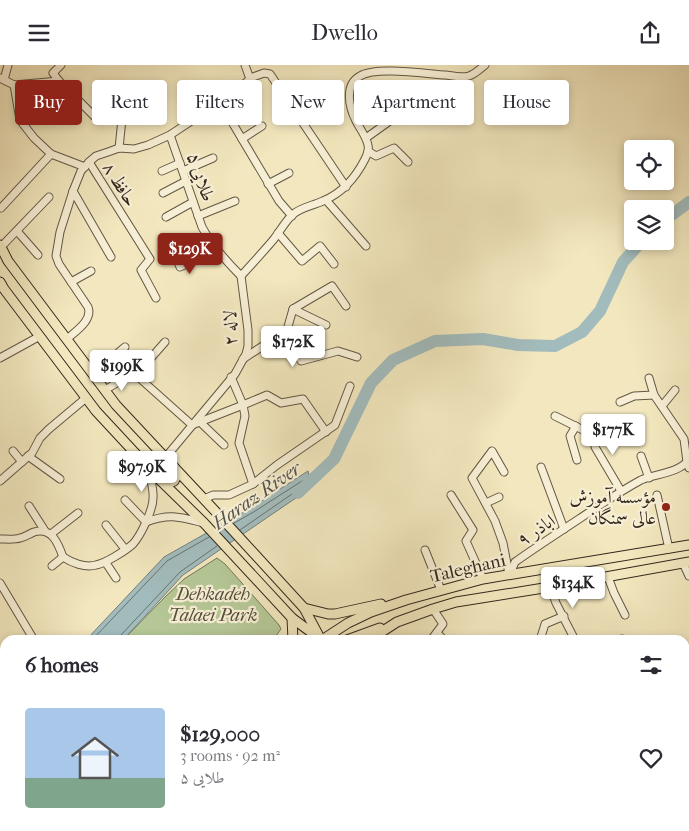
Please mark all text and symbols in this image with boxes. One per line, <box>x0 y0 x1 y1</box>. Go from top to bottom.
icon: menu <box>25 19 53 47</box>
icon: share <box>636 19 664 47</box>
text: Dwello <box>311 20 378 46</box>
chip: Buy <box>15 80 82 125</box>
chip: Rent <box>92 80 167 125</box>
chip: Filters <box>177 80 262 125</box>
chip: New <box>272 80 344 125</box>
chip: Apartment <box>354 80 474 125</box>
chip: House <box>484 80 569 125</box>
map controls <box>624 140 674 250</box>
button: locate <box>624 140 674 190</box>
street label: طلایی ۵ <box>181 150 219 205</box>
street label: حافظ ۸ <box>98 158 141 210</box>
button: layers <box>624 200 674 250</box>
pin: $129K <box>155 233 225 275</box>
text: $129K <box>169 239 211 258</box>
street label: لاله ۲ <box>220 310 241 346</box>
pin: $172K <box>258 325 328 368</box>
text: $172K <box>272 332 314 351</box>
pin: $199K <box>87 349 157 392</box>
text: $199K <box>101 356 143 375</box>
pin: $177K <box>578 413 648 456</box>
text: $177K <box>592 420 634 439</box>
pin: $97.9K <box>101 451 183 493</box>
water label: Haraz River <box>207 456 306 535</box>
text: $97.9K <box>118 457 166 476</box>
place label: مؤسسه آموزش عالی سمنگان <box>570 487 656 529</box>
marker: مؤسسه آموزش عالی سمنگان <box>660 501 672 513</box>
street label: اباذر ۹ <box>513 510 559 551</box>
street label: Taleghani <box>428 550 508 587</box>
pin: $134K <box>538 567 608 609</box>
text: $134K <box>552 573 594 592</box>
park label: Dehkadeh Talaei Park <box>169 584 257 626</box>
icon: filters <box>637 651 665 679</box>
text: 6 homes <box>25 653 99 677</box>
text: $129,000 <box>180 722 260 746</box>
icon: home <box>65 728 125 788</box>
icon: heart <box>637 744 665 772</box>
text: 3 rooms · 92 m² <box>180 746 280 765</box>
text: طلایی ۵ <box>180 768 225 787</box>

